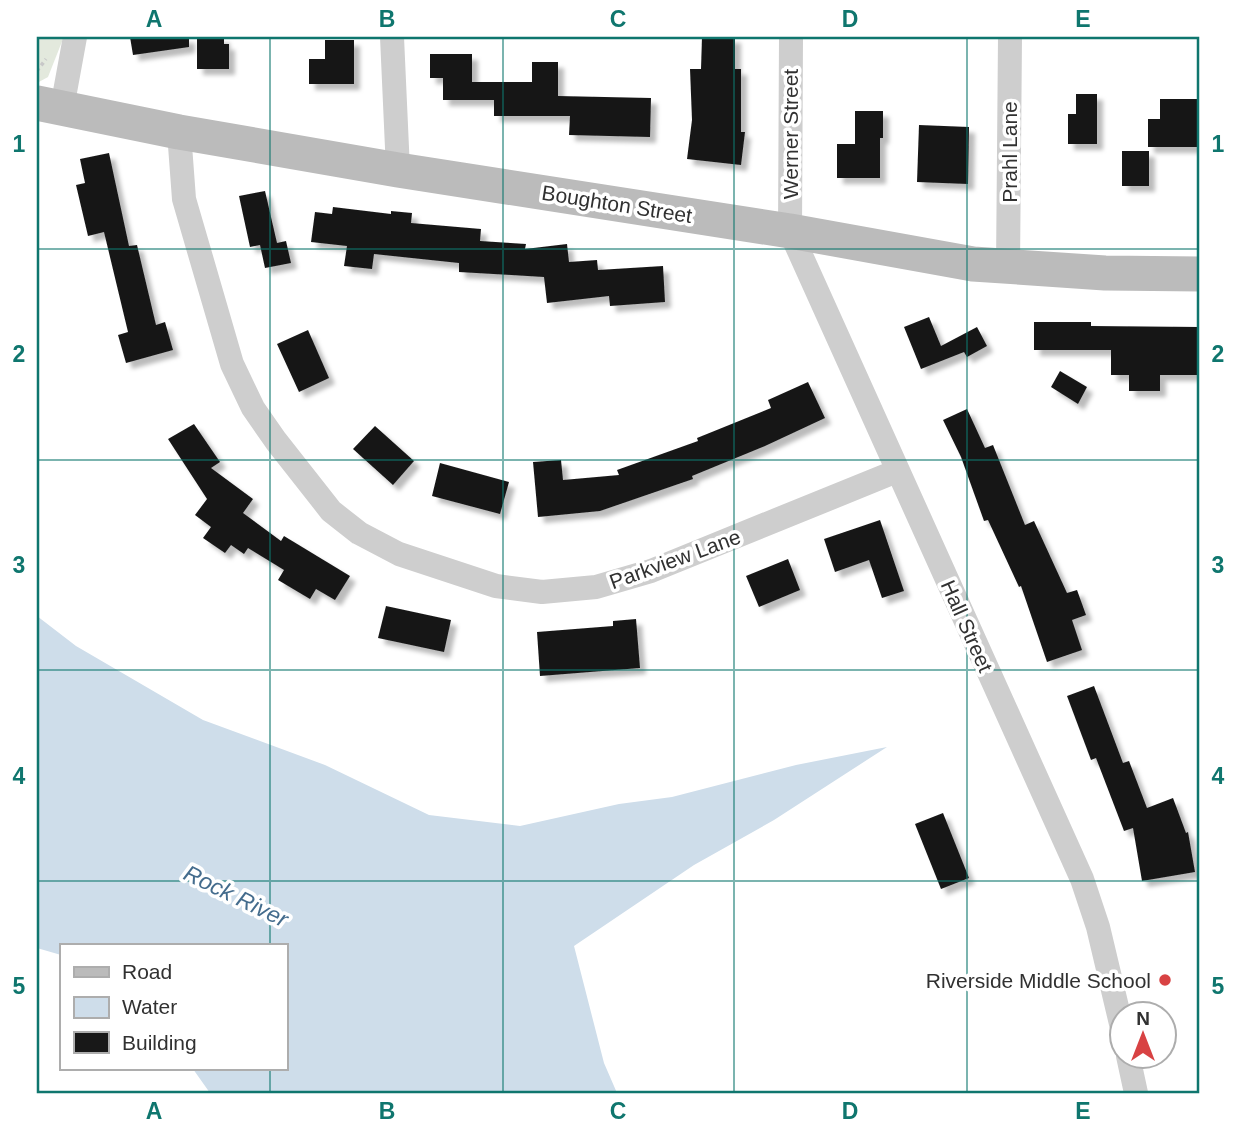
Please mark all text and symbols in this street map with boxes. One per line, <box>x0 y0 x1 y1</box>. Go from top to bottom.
text: A <box>146 6 162 32</box>
text: B <box>379 6 395 32</box>
text: C <box>610 6 626 32</box>
text: D <box>842 6 858 32</box>
text: E <box>1075 6 1091 32</box>
street label: Werner Street <box>779 69 802 199</box>
street label: Prahl Lane <box>998 101 1021 203</box>
text: 1 <box>13 131 26 157</box>
text: 1 <box>1212 131 1225 157</box>
street label: Boughton Street <box>540 181 694 227</box>
text: 2 <box>13 341 25 367</box>
text: 2 <box>1212 341 1224 367</box>
street label: Parkview Lane <box>606 525 744 593</box>
text: 3 <box>13 552 25 578</box>
text: 3 <box>1212 552 1224 578</box>
street label: Hall Street <box>937 577 998 676</box>
text: 4 <box>13 763 26 789</box>
text: 4 <box>1212 763 1225 789</box>
water label: Rock River <box>180 860 293 933</box>
legend <box>60 944 287 1070</box>
text: Road <box>122 960 172 983</box>
place label: Riverside Middle School <box>926 969 1151 992</box>
marker: Riverside Middle School <box>1157 972 1173 988</box>
text: 5 <box>13 973 26 999</box>
text: 5 <box>1212 973 1225 999</box>
text: Water <box>122 995 177 1018</box>
north arrow <box>1108 1000 1178 1070</box>
text: N <box>1136 1008 1150 1029</box>
text: Building <box>122 1031 197 1054</box>
text: A <box>146 1098 162 1124</box>
text: B <box>379 1098 395 1124</box>
text: C <box>610 1098 626 1124</box>
text: D <box>842 1098 858 1124</box>
text: E <box>1075 1098 1091 1124</box>

